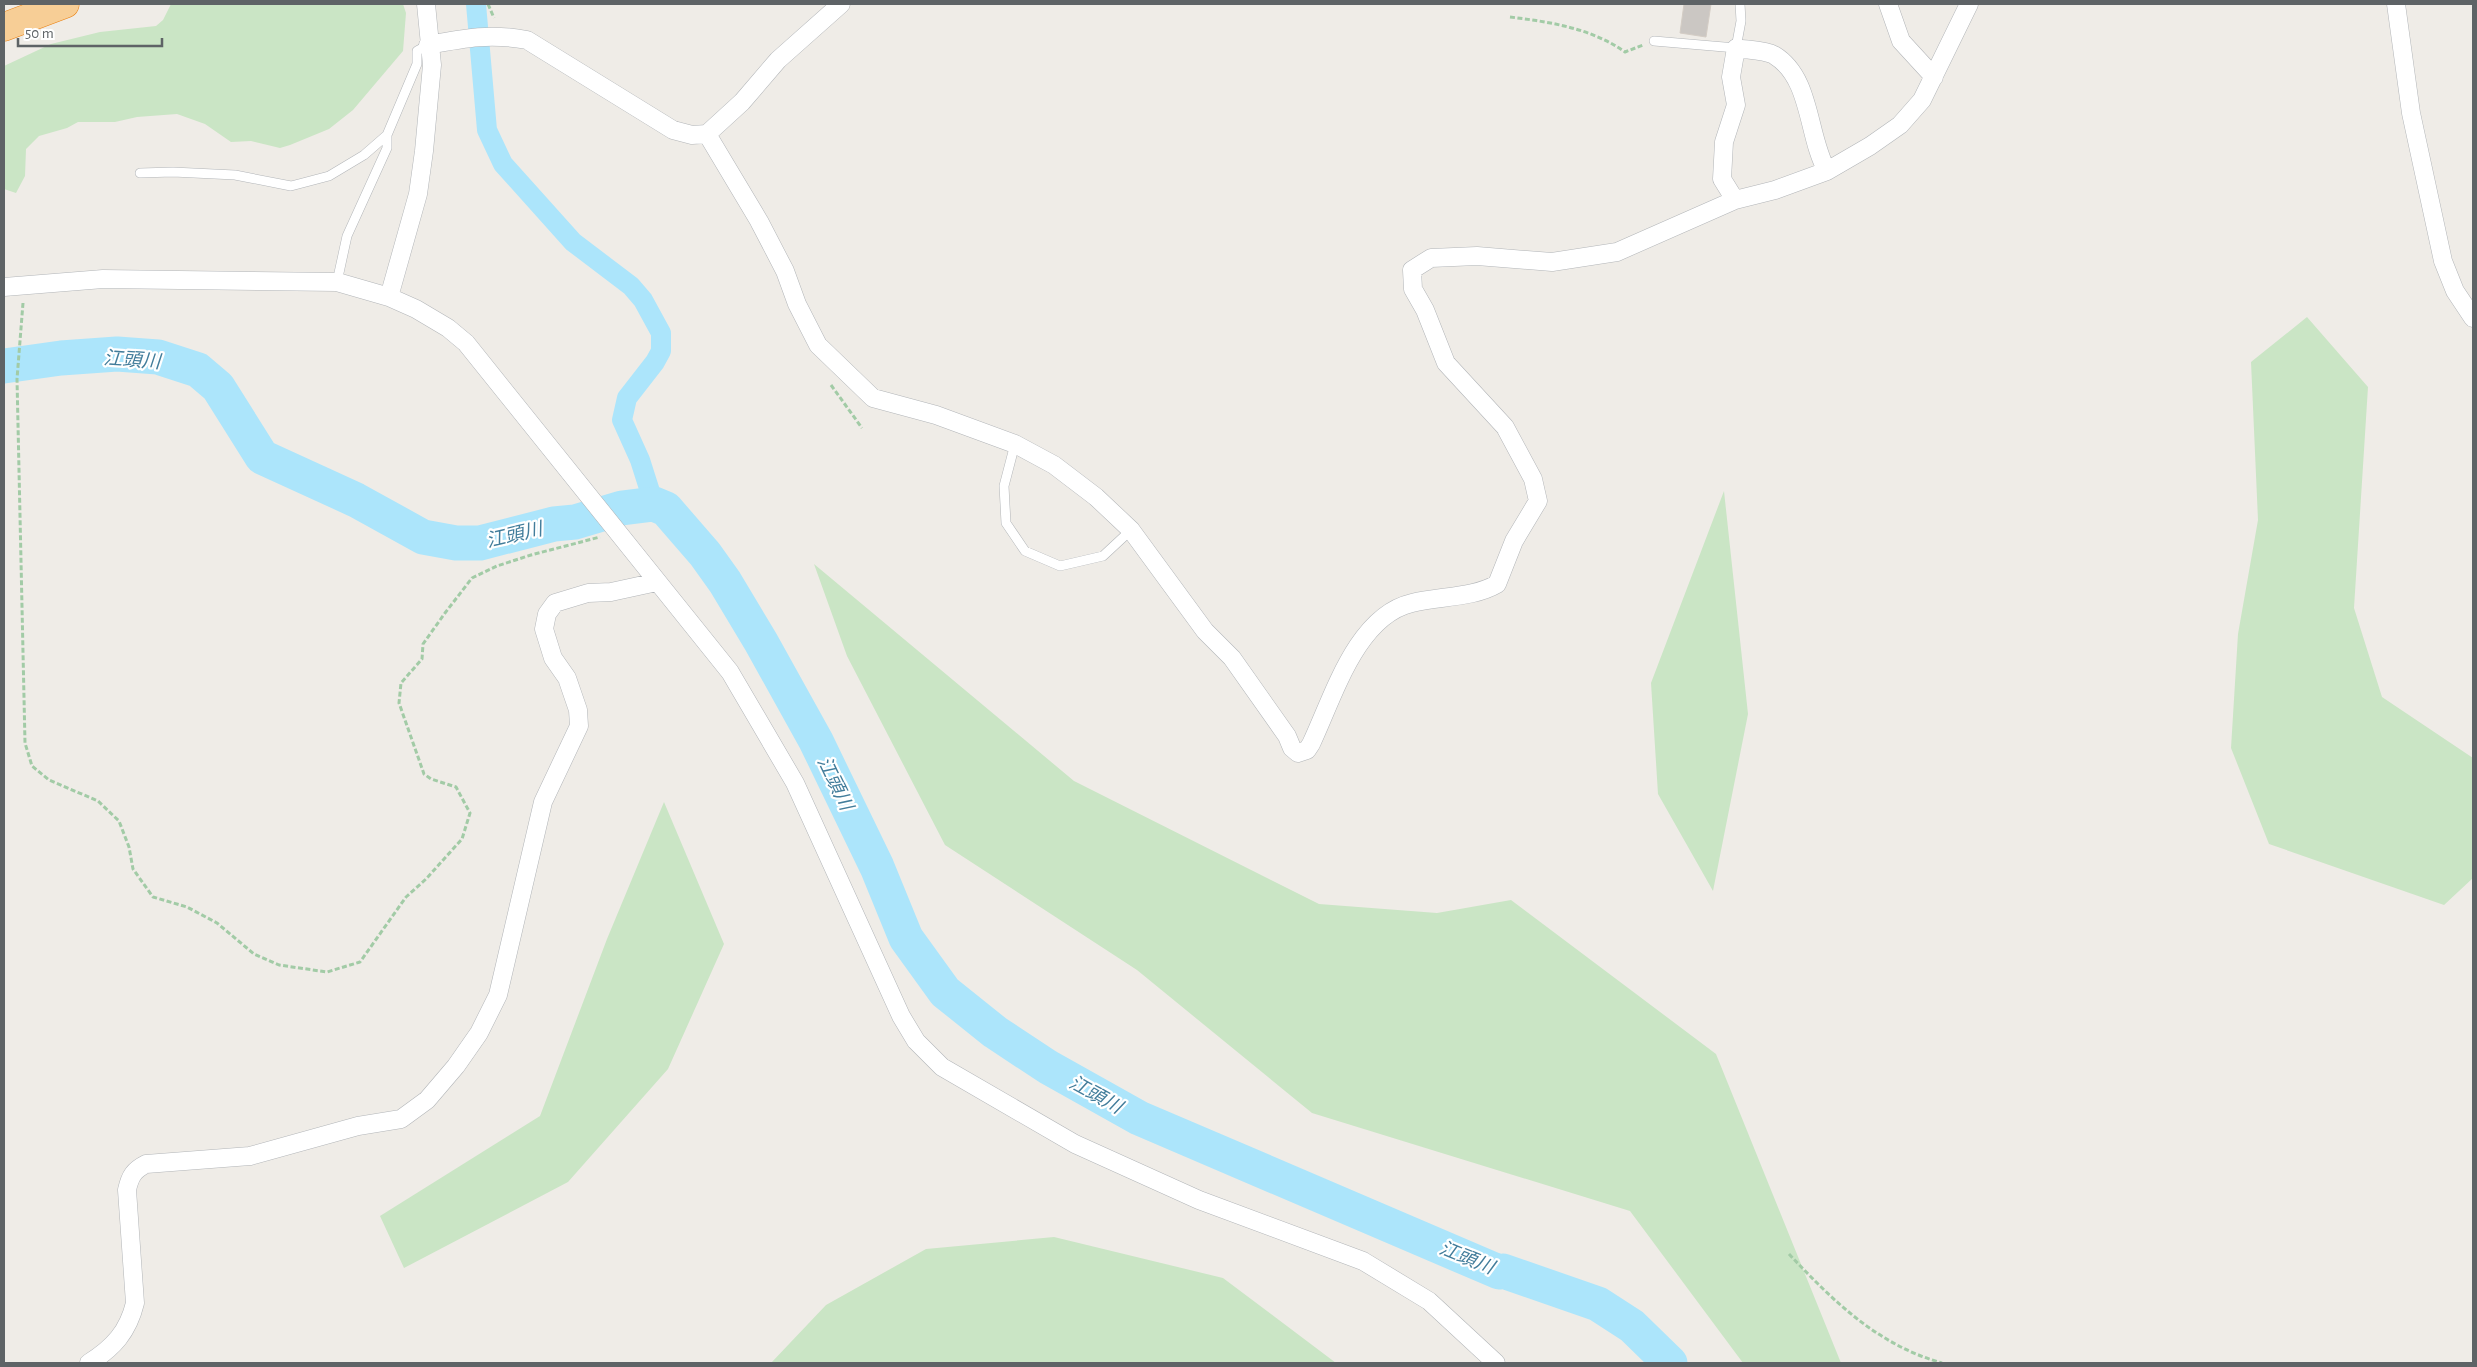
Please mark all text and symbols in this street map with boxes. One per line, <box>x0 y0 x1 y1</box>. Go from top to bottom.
scale bar <box>18 15 161 47</box>
text: 50 m <box>25 26 54 41</box>
water label: 江頭川 <box>103 348 163 372</box>
water label: 江頭川 <box>484 518 546 551</box>
water label: 江頭川 <box>814 753 857 815</box>
water label: 江頭川 <box>1066 1072 1127 1118</box>
water label: 江頭川 <box>1436 1238 1499 1279</box>

